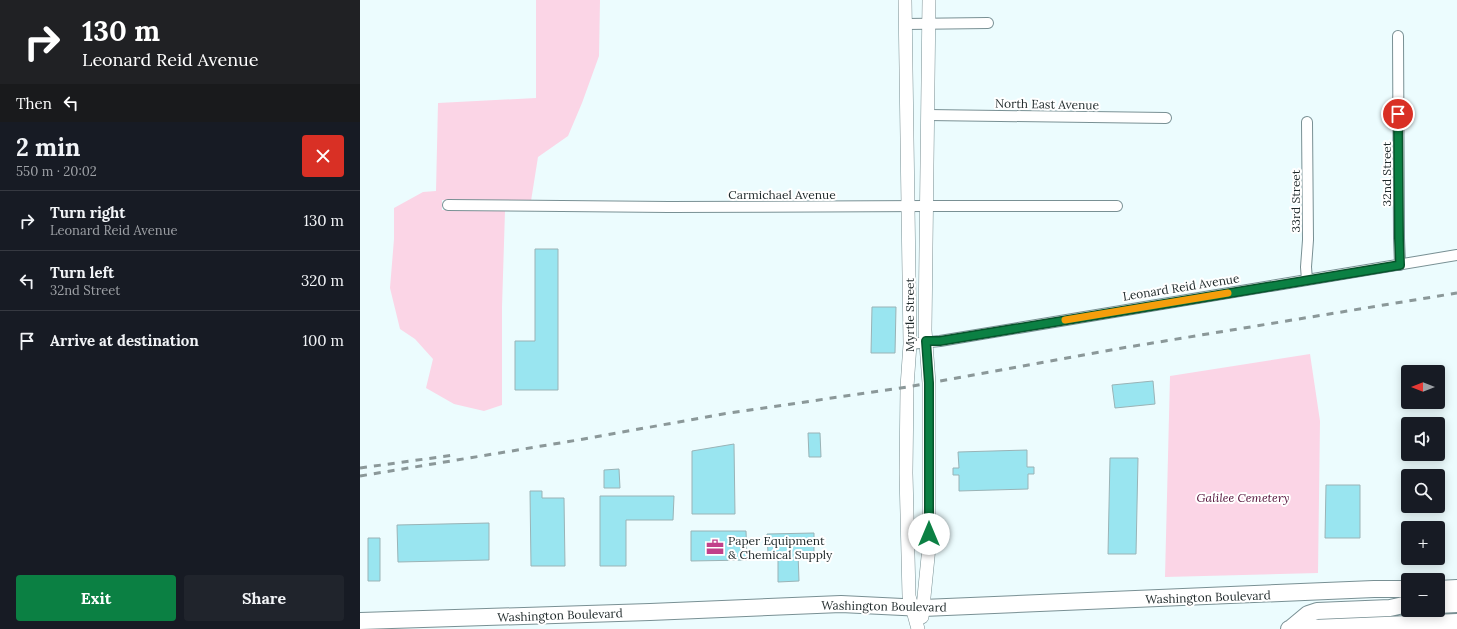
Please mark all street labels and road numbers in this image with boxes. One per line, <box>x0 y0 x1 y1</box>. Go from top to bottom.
street label: North East Avenue <box>995 96 1100 112</box>
street label: 32nd Street <box>1379 141 1394 206</box>
street label: 33rd Street <box>1288 169 1303 232</box>
street label: Carmichael Avenue <box>728 187 836 202</box>
street label: Leonard Reid Avenue <box>1122 270 1241 304</box>
street label: Myrtle Street <box>902 278 917 352</box>
street label: Washington Boulevard <box>1145 587 1271 607</box>
street label: Washington Boulevard <box>821 597 947 615</box>
street label: Washington Boulevard <box>497 605 623 625</box>

